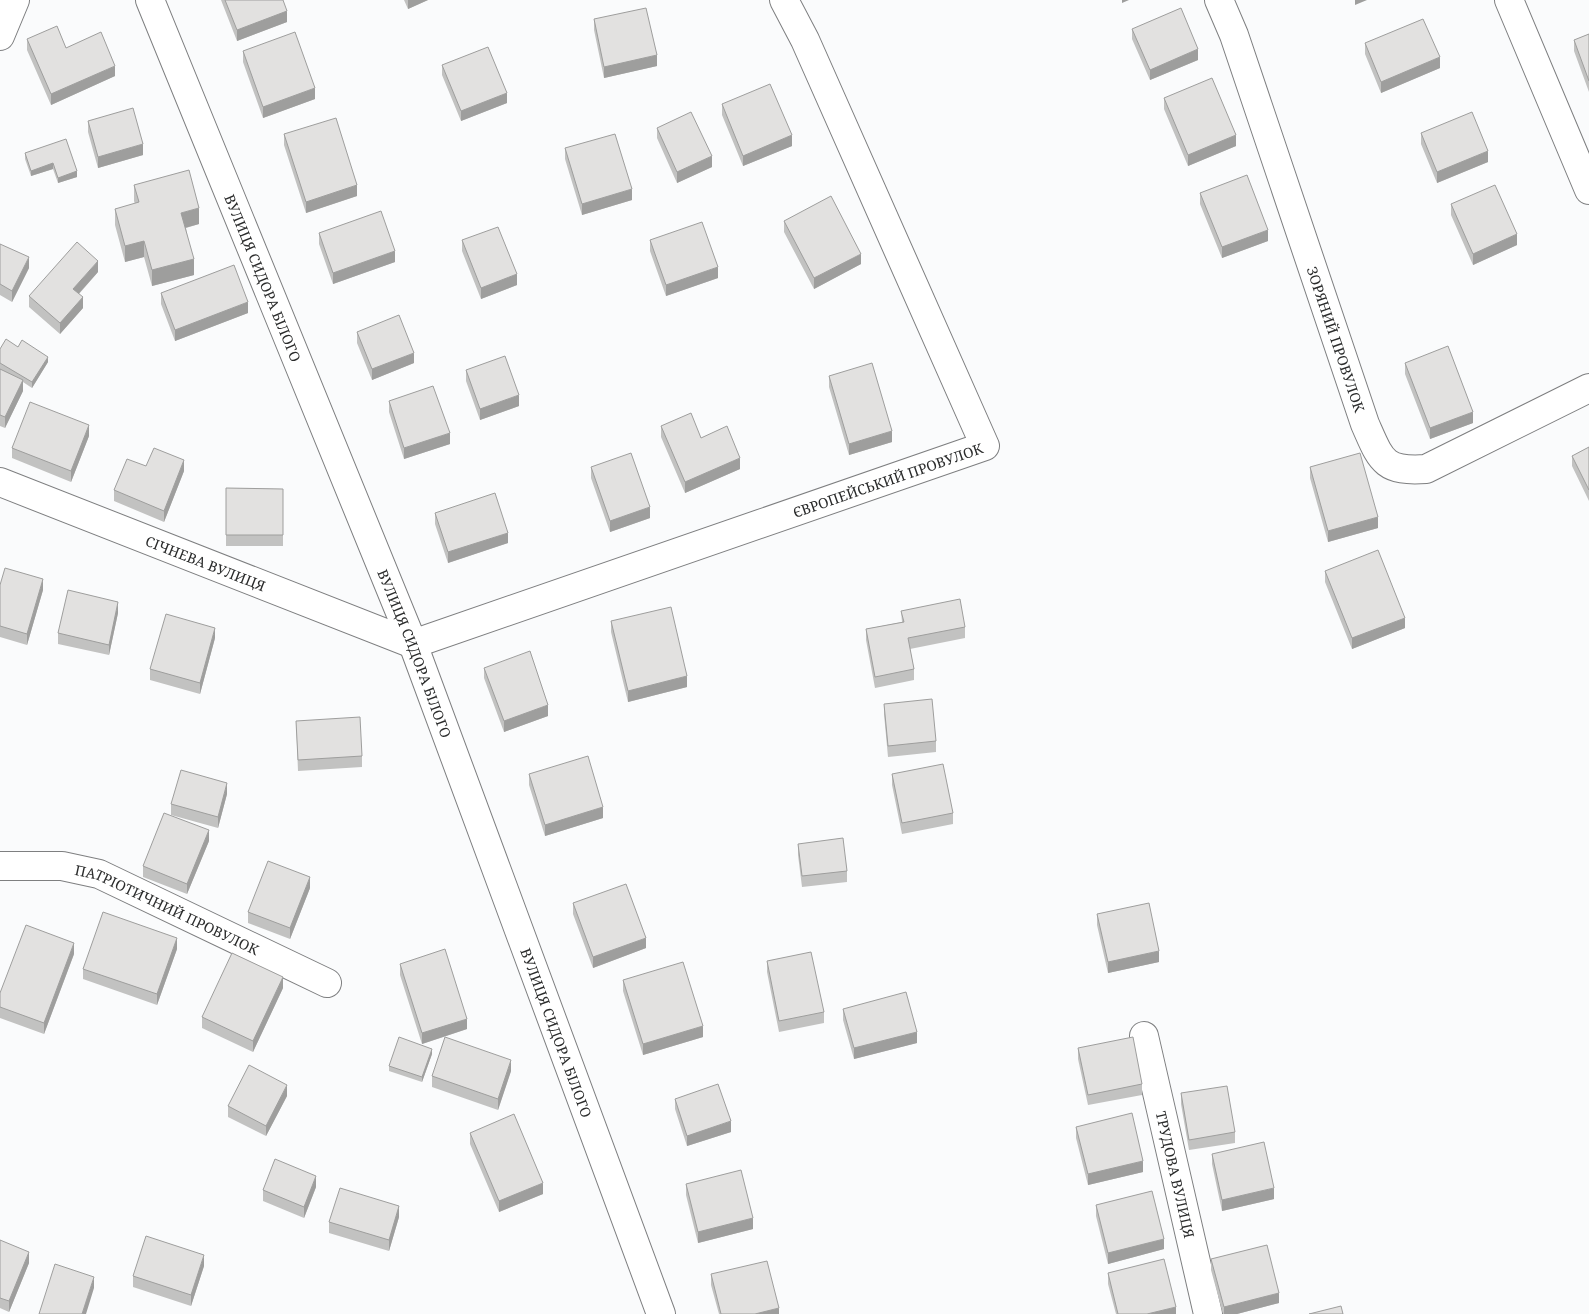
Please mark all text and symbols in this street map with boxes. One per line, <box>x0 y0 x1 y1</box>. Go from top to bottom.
street label: ВУЛИЦЯ СИДОРА БІЛОГО <box>221 191 306 364</box>
street label: ЗОРЯНИЙ ПРОВУЛОК <box>1303 264 1370 415</box>
street label: ЄВРОПЕЙСЬКИЙ ПРОВУЛОК <box>790 438 985 521</box>
street label: СІЧНЕВА ВУЛИЦЯ <box>143 531 268 595</box>
street label: ВУЛИЦЯ СИДОРА БІЛОГО <box>374 566 456 740</box>
street label: ПАТРІОТИЧНИЙ ПРОВУЛОК <box>73 860 262 959</box>
street label: ВУЛИЦЯ СИДОРА БІЛОГО <box>517 945 597 1120</box>
street label: ТРУДОВА ВУЛИЦЯ <box>1152 1109 1200 1240</box>

